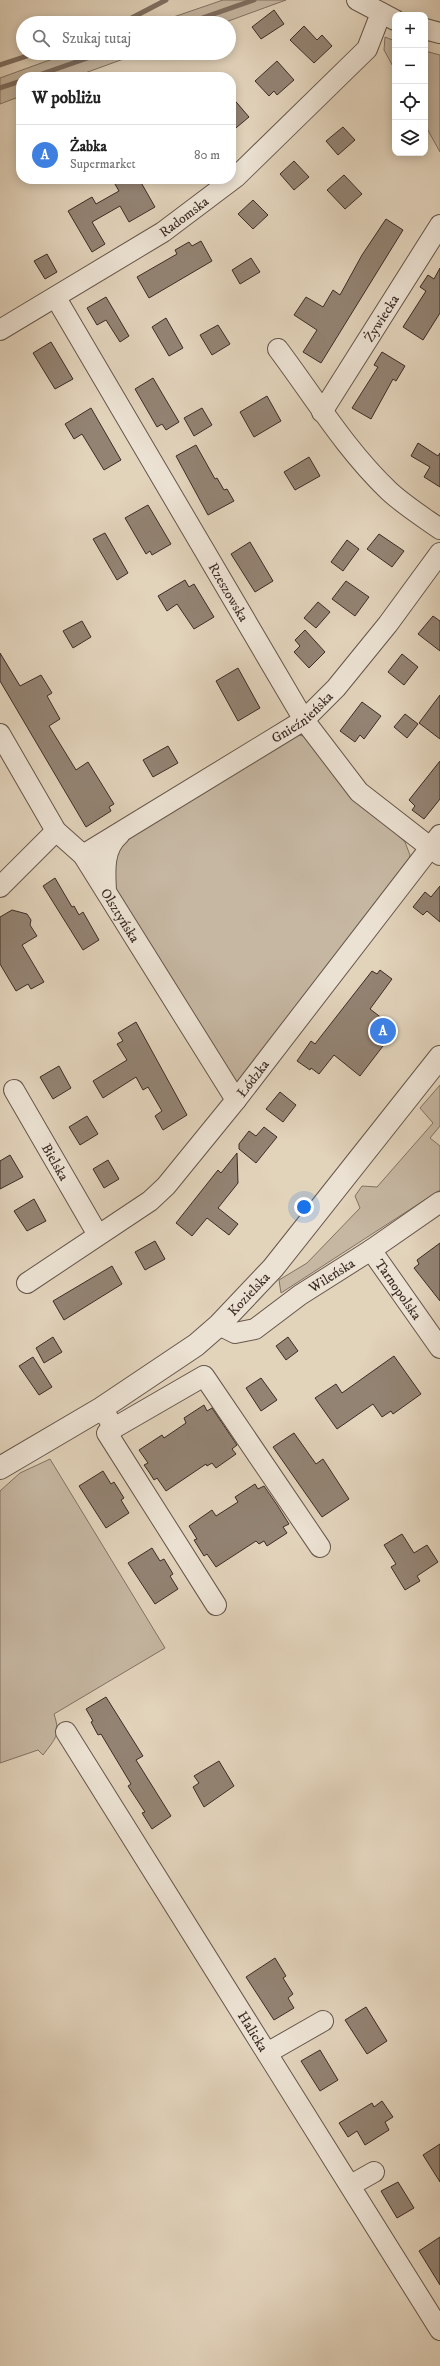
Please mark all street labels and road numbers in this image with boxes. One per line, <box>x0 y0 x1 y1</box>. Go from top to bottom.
street label: Radomska <box>156 193 213 242</box>
street label: Żywiecka <box>360 292 404 346</box>
street label: Rzeszowska <box>204 560 252 625</box>
street label: Gnieźnieńska <box>268 688 337 748</box>
street label: Olsztyńska <box>96 885 143 946</box>
street label: Łódzka <box>233 1056 274 1101</box>
street label: Bielska <box>37 1140 73 1184</box>
street label: Wileńska <box>305 1255 359 1298</box>
street label: Tarnopolska <box>370 1256 425 1324</box>
street label: Kozielska <box>224 1269 274 1320</box>
street label: Halicka <box>233 2008 272 2055</box>

